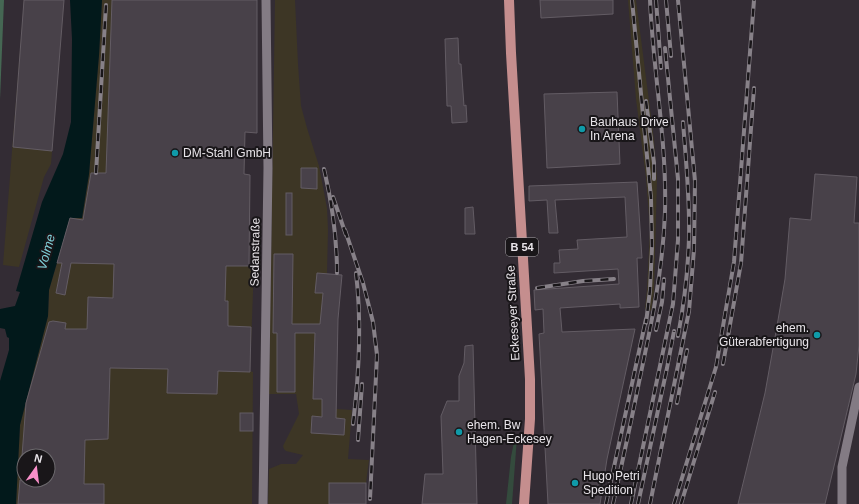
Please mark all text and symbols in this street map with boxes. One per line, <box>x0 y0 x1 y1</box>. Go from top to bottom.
place label: Bauhaus Drive In Arena <box>590 115 669 143</box>
marker: Bauhaus Drive In Arena <box>577 124 587 134</box>
place label: DM-Stahl GmbH <box>183 146 271 160</box>
marker: DM-Stahl GmbH <box>170 148 180 158</box>
street label: Sedanstraße <box>247 217 263 286</box>
water label: Volme <box>34 232 58 272</box>
road number: B 54 <box>506 238 538 256</box>
street label: Eckeseyer Straße <box>503 265 522 361</box>
place label: ehem. Güterabfertigung <box>719 321 809 349</box>
marker: ehem. Güterabfertigung <box>812 330 822 340</box>
place label: ehem. Bw Hagen-Eckesey <box>467 418 552 446</box>
marker: ehem. Bw Hagen-Eckesey <box>454 427 464 437</box>
north arrow <box>16 448 56 488</box>
text: N <box>33 452 44 465</box>
place label: Hugo Petri Spedition <box>583 469 640 497</box>
marker: Hugo Petri Spedition <box>570 478 580 488</box>

